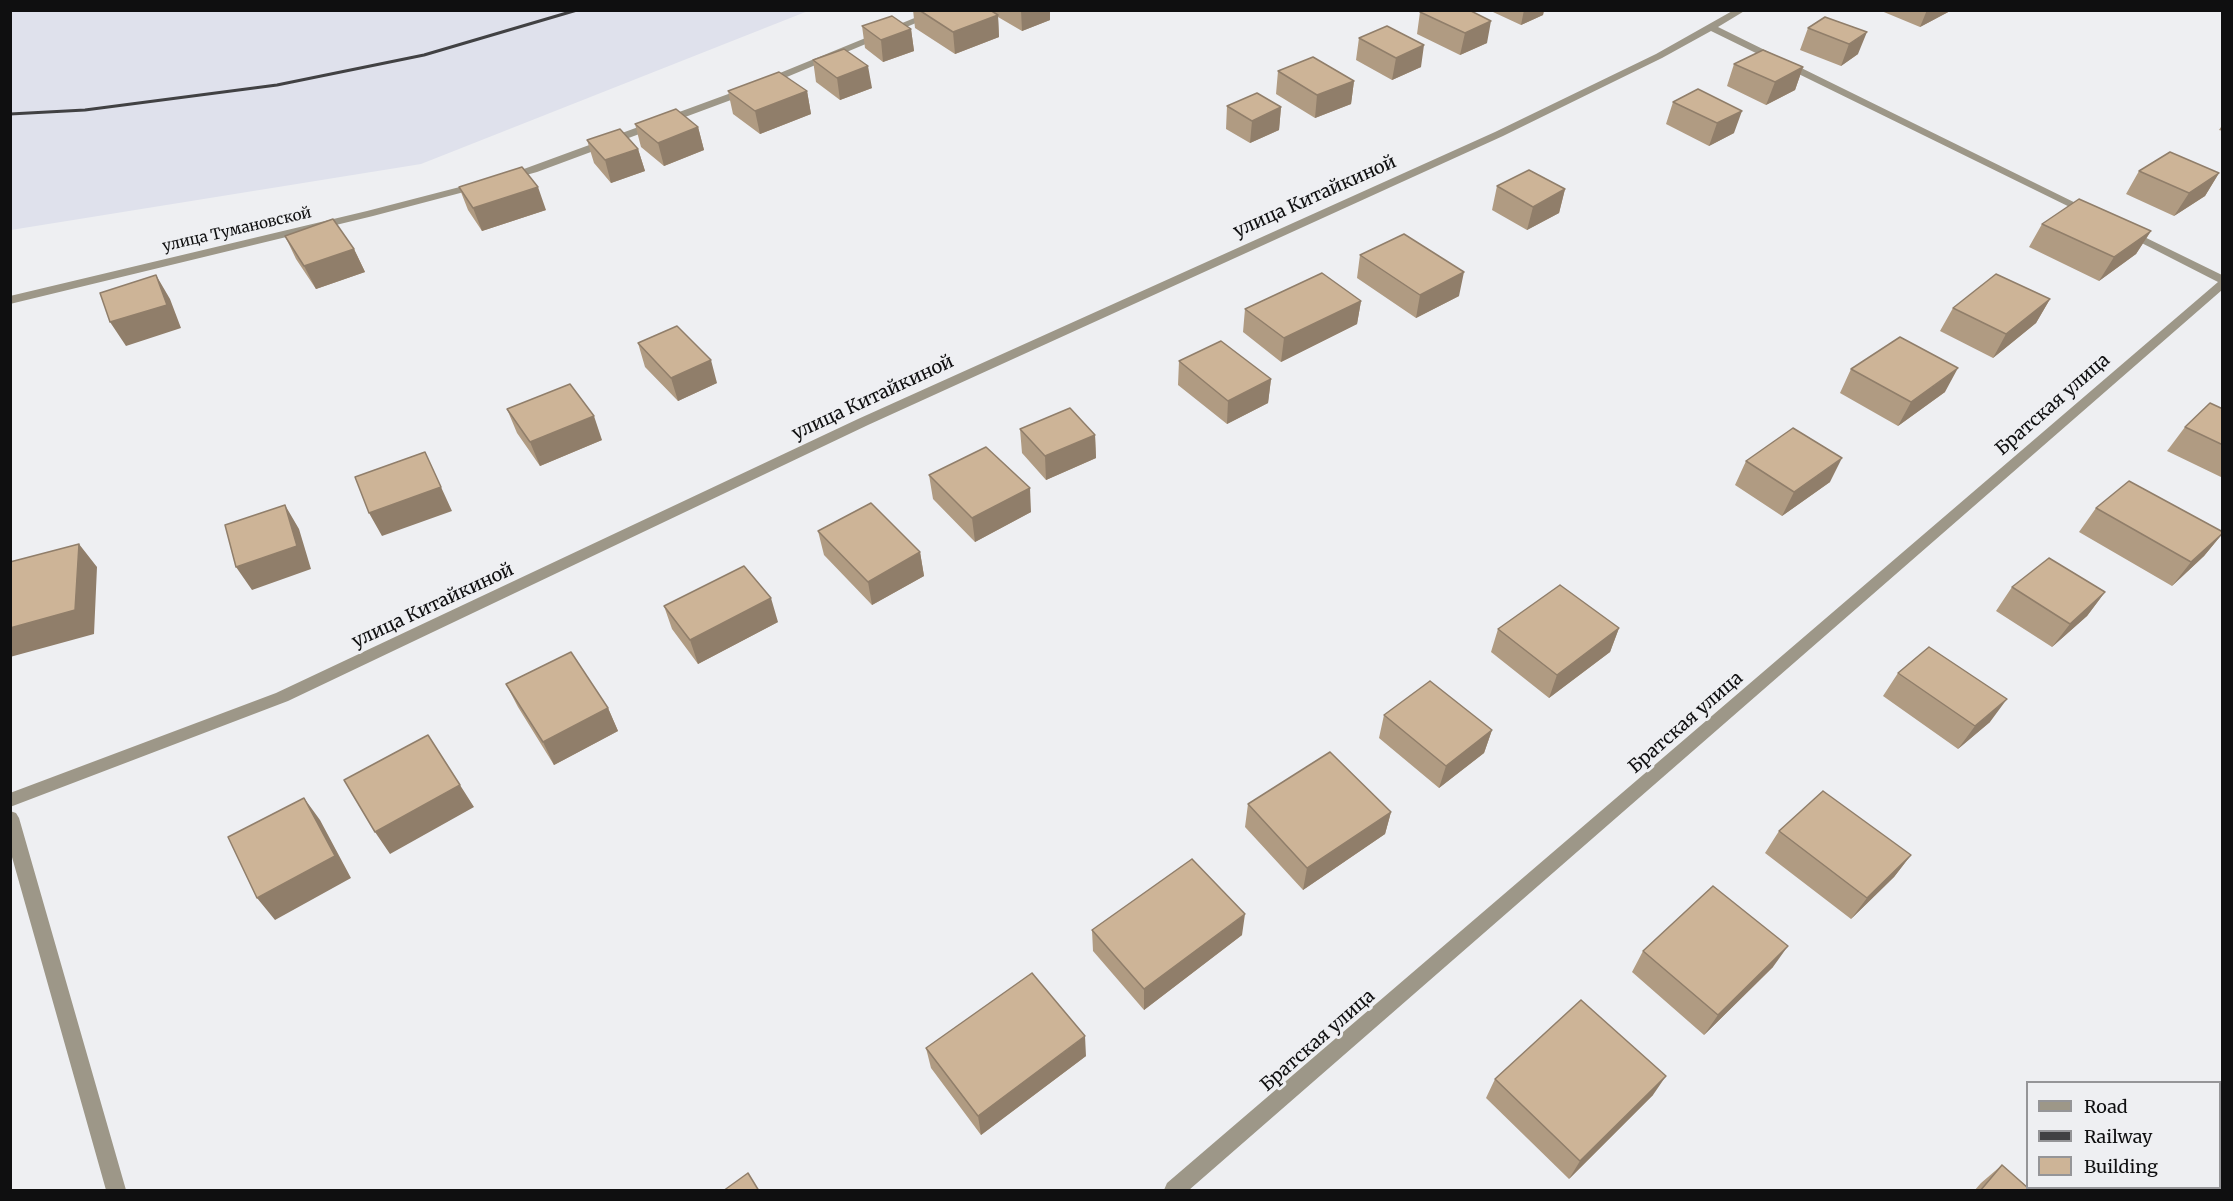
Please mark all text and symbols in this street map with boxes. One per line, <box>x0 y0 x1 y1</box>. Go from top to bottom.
street label: улица Китайкиной <box>1230 151 1400 243</box>
street label: улица Тумановской <box>161 204 313 256</box>
street label: Братская улица <box>1992 350 2114 460</box>
street label: улица Китайкиной <box>789 351 957 445</box>
street label: улица Китайкиной <box>349 559 517 653</box>
street label: Братская улица <box>1625 668 1747 778</box>
street label: Братская улица <box>1257 986 1379 1096</box>
legend <box>2026 1081 2221 1189</box>
text: Road <box>2084 1095 2128 1118</box>
text: Railway <box>2084 1125 2152 1148</box>
text: Building <box>2084 1155 2158 1178</box>

